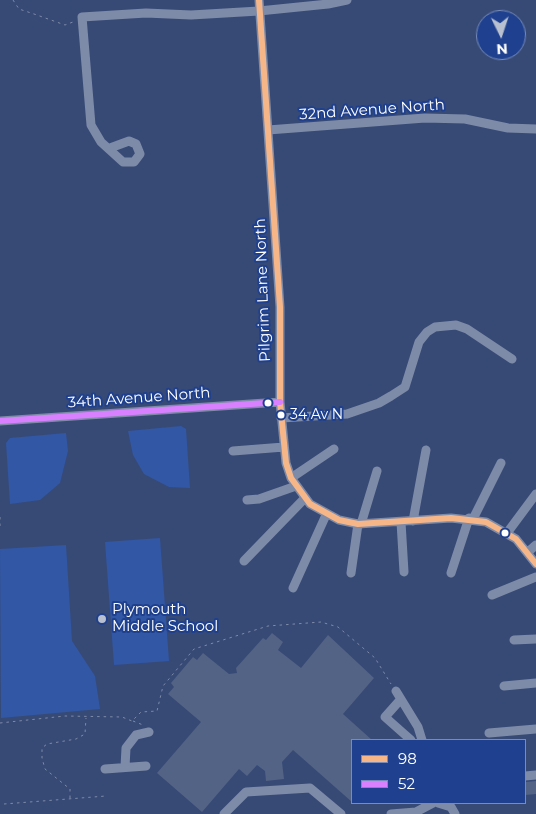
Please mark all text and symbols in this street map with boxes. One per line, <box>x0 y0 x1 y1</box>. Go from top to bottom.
north arrow <box>476 10 526 60</box>
text: N <box>496 40 508 58</box>
street label: 32nd Avenue North <box>299 96 445 124</box>
street label: Pilgrim Lane North <box>251 218 275 362</box>
street label: 34th Avenue North <box>67 384 211 412</box>
unlabelled marker <box>263 398 273 408</box>
place label: 34 Av N <box>290 407 343 423</box>
marker: 34 Av N <box>276 410 286 420</box>
unlabelled marker <box>500 528 510 538</box>
place label: Plymouth Middle School <box>112 601 218 636</box>
marker: Plymouth Middle School <box>96 613 108 625</box>
legend <box>351 739 526 804</box>
text: 98 <box>398 749 417 768</box>
text: 52 <box>398 774 415 793</box>

